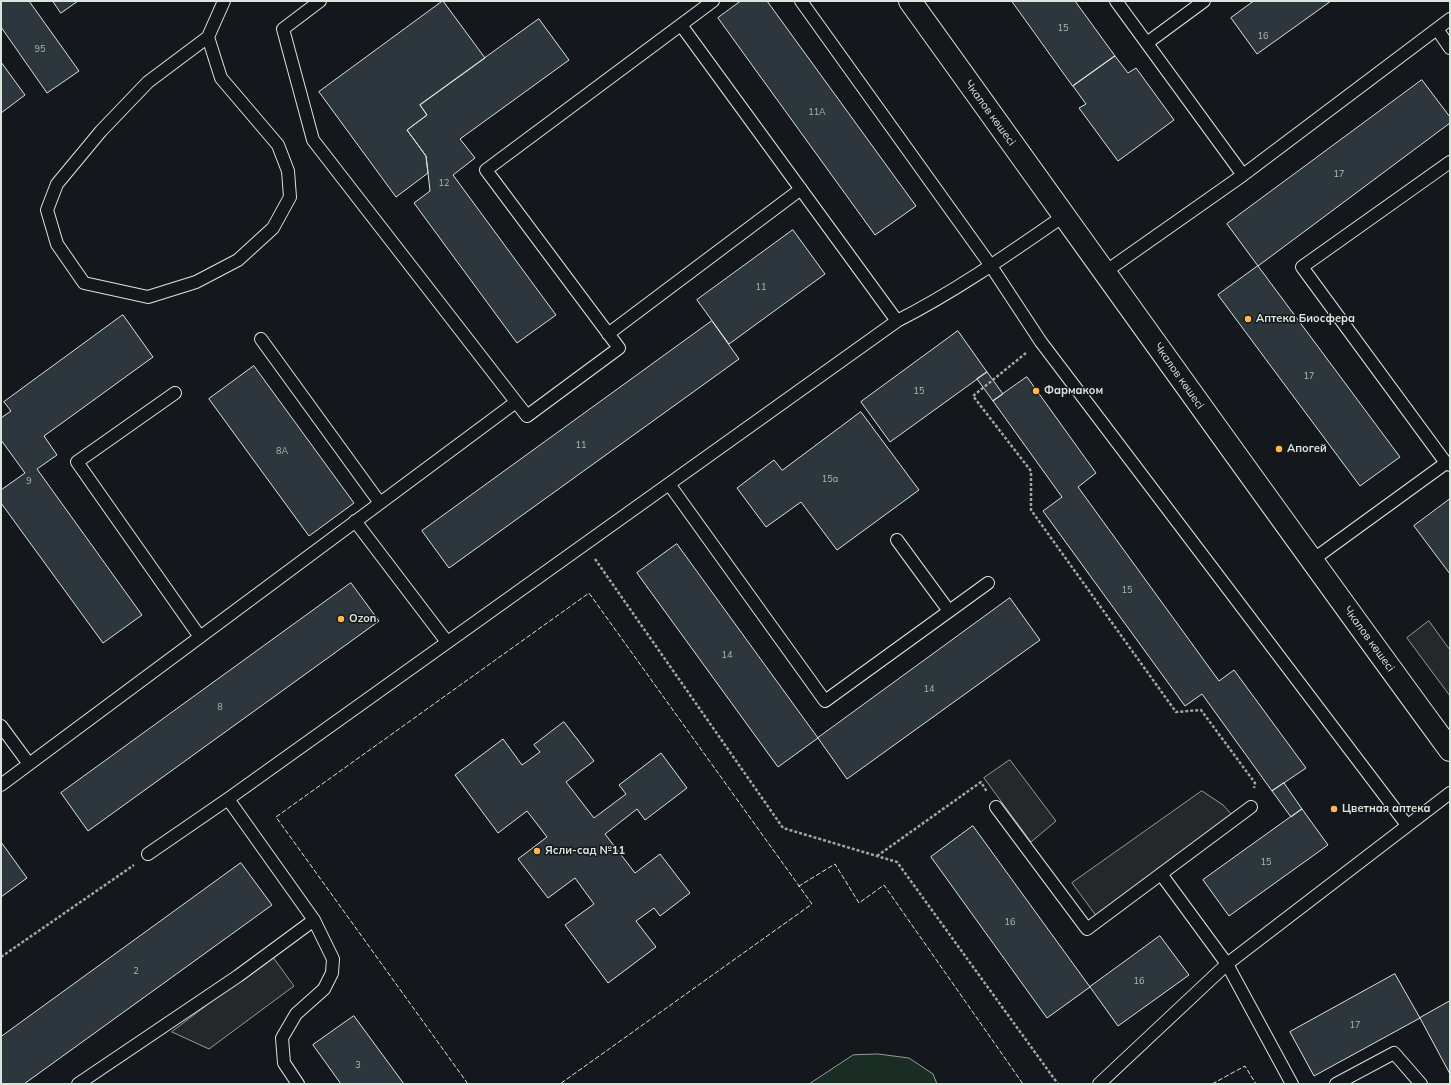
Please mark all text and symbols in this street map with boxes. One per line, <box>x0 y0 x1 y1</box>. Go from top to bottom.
house number: 15 <box>1058 23 1068 33</box>
house number: 16 <box>1258 31 1268 41</box>
house number: 95 <box>35 44 45 54</box>
street label: Чкалов көшесі <box>962 78 1018 148</box>
house number: 11А <box>808 107 826 117</box>
house number: 17 <box>1334 169 1344 179</box>
house number: 12 <box>439 178 449 188</box>
house number: 11 <box>756 282 766 292</box>
place label: Аптека Биосфера <box>1256 312 1355 326</box>
marker: Аптека Биосфера <box>1243 314 1253 324</box>
street label: Чкалов көшесі <box>1151 340 1207 412</box>
house number: 17 <box>1304 371 1314 381</box>
place label: Фармаком <box>1044 384 1103 398</box>
house number: 15 <box>914 386 924 396</box>
marker: Фармаком <box>1031 386 1041 396</box>
house number: 11 <box>576 440 586 450</box>
place label: Апогей <box>1287 442 1327 456</box>
marker: Апогей <box>1274 444 1284 454</box>
house number: 8А <box>276 446 288 456</box>
house number: 15а <box>822 474 838 484</box>
house number: 9 <box>26 476 32 486</box>
house number: 15 <box>1122 585 1132 595</box>
street label: Чкалов көшесі <box>1341 604 1397 674</box>
place label: Ozon <box>349 612 376 626</box>
marker: Ozon <box>336 614 346 624</box>
house number: 14 <box>722 650 732 660</box>
house number: 14 <box>924 684 934 694</box>
house number: 8 <box>217 702 223 712</box>
place label: Цветная аптека <box>1342 802 1430 816</box>
marker: Цветная аптека <box>1329 804 1339 814</box>
place label: Ясли-сад №11 <box>545 844 625 858</box>
marker: Ясли-сад №11 <box>532 846 542 856</box>
house number: 15 <box>1261 857 1271 867</box>
house number: 16 <box>1005 917 1015 927</box>
house number: 2 <box>133 966 139 976</box>
house number: 16 <box>1134 976 1144 986</box>
house number: 17 <box>1350 1020 1360 1030</box>
house number: 3 <box>355 1060 361 1070</box>

